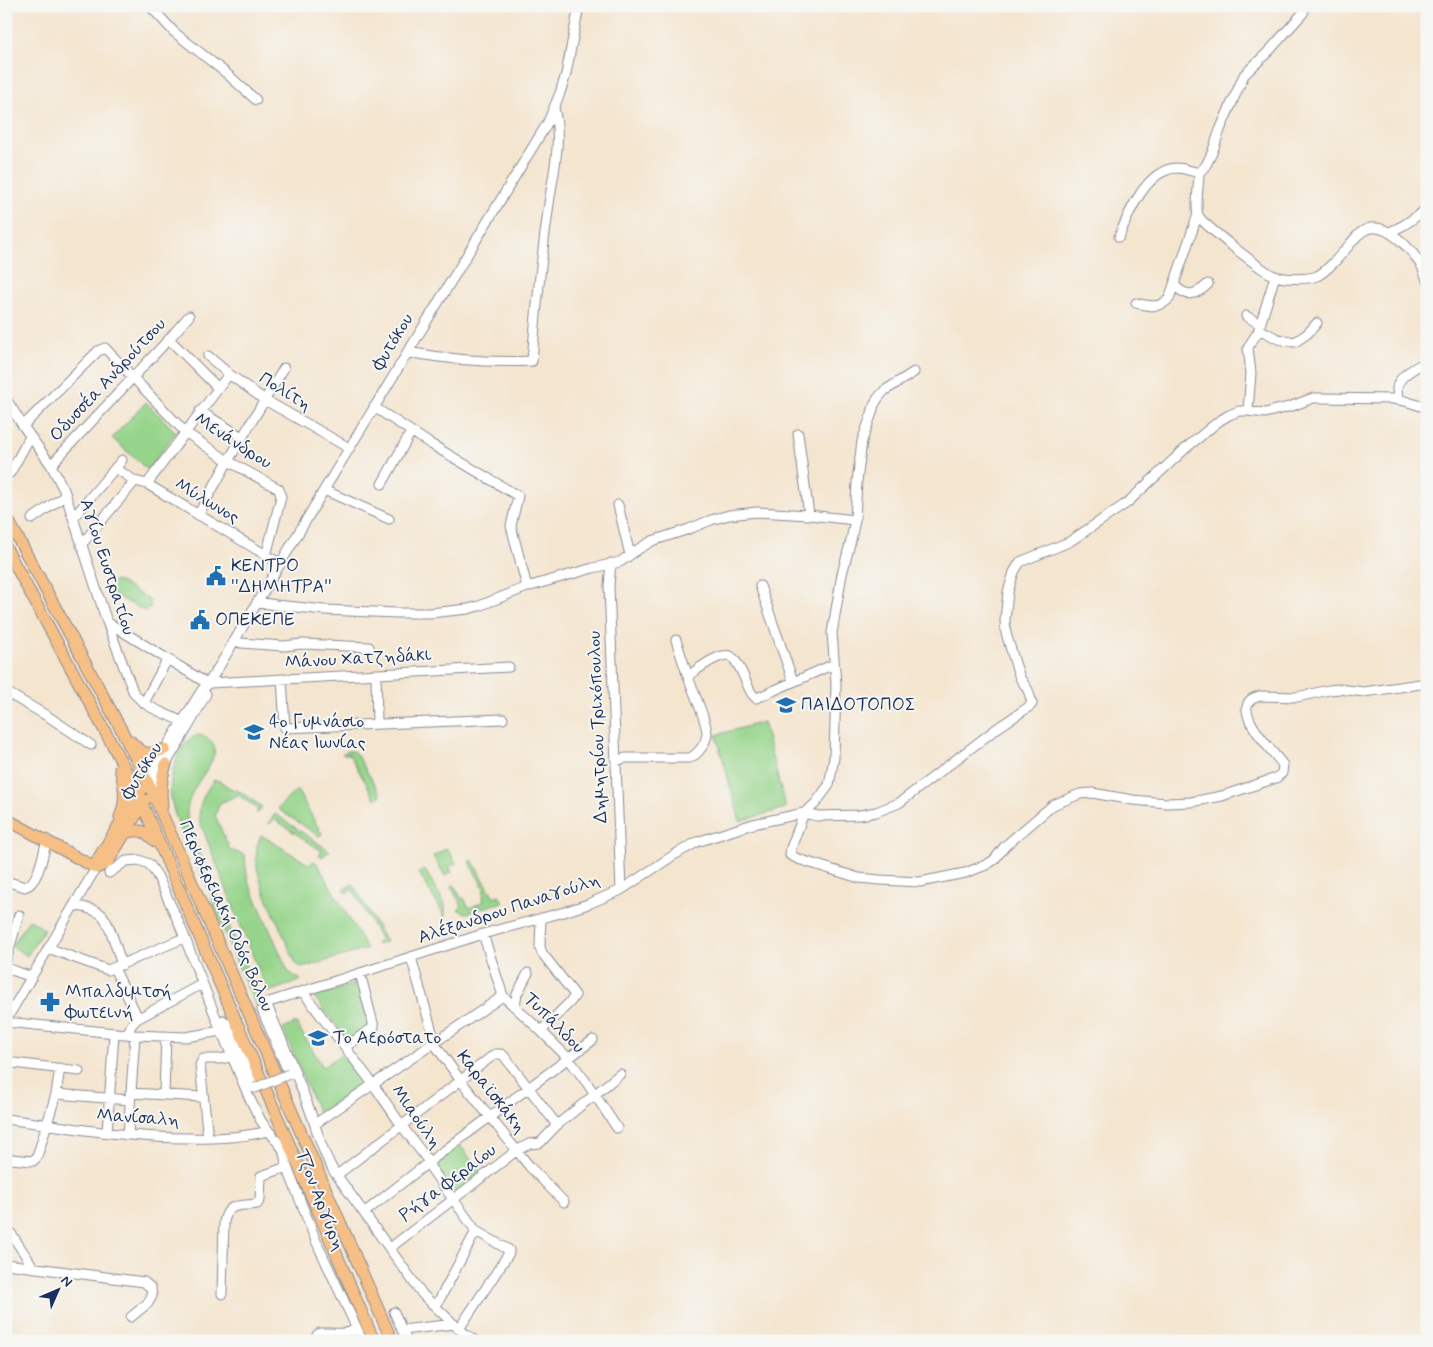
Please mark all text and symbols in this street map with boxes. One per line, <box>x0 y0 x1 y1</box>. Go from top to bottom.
street label: Φυτόκου <box>366 309 419 376</box>
street label: Οδυσσέα Ανδρούτσου <box>44 312 172 447</box>
street label: Πολίτη <box>254 367 316 417</box>
street label: Μενάνδρου <box>190 407 276 475</box>
street label: Μύλωνος <box>170 472 244 530</box>
street label: Αγίου Ευστρατίου <box>74 496 140 638</box>
place label: ΚΕΝΤΡΟ ''ΔΗΜΗΤΡΑ'' <box>231 554 332 599</box>
public building icon: ΚΕΝΤΡΟ ''ΔΗΜΗΤΡΑ'' <box>205 565 227 587</box>
place label: ΟΠΕΚΕΠΕ <box>215 608 295 632</box>
public building icon: ΟΠΕΚΕΠΕ <box>189 609 211 631</box>
street label: Δημητρίου Τριχόπουλου <box>583 630 613 824</box>
street label: Μάνου Χατζηδάκι <box>284 643 432 675</box>
place label: ΠΑΙΔΟΤΟΠΟΣ <box>801 693 916 717</box>
school or university icon: ΠΑΙΔΟΤΟΠΟΣ <box>775 694 797 716</box>
place label: 4ο Γυμνάσιο Νέας Ιωνίας <box>269 710 366 755</box>
school or university icon: 4ο Γυμνάσιο Νέας Ιωνίας <box>243 721 265 743</box>
street label: Φυτόκου <box>115 738 168 805</box>
street label: Περιφερειακή Οδός Βόλου <box>173 817 279 1015</box>
street label: Αλέξανδρου Παναγούλη <box>415 867 603 950</box>
place label: Μπαλδιμτσή Φωτεινή <box>64 980 172 1025</box>
street label: Τυπάλδου <box>518 987 590 1059</box>
pharmacy icon: Μπαλδιμτσή Φωτεινή <box>39 991 61 1013</box>
place label: Το Αερόστατο <box>333 1026 441 1050</box>
school or university icon: Το Αερόστατο <box>307 1027 329 1049</box>
street label: Καραϊσκάκη <box>451 1045 531 1139</box>
street label: Μιαούλη <box>385 1080 447 1154</box>
street label: Μανίσαλη <box>96 1103 180 1133</box>
street label: Ρήγα Φεραίου <box>394 1139 502 1227</box>
street label: Τζον Αργύρη <box>290 1146 350 1254</box>
north arrow <box>32 1264 82 1314</box>
text: N <box>57 1272 76 1291</box>

